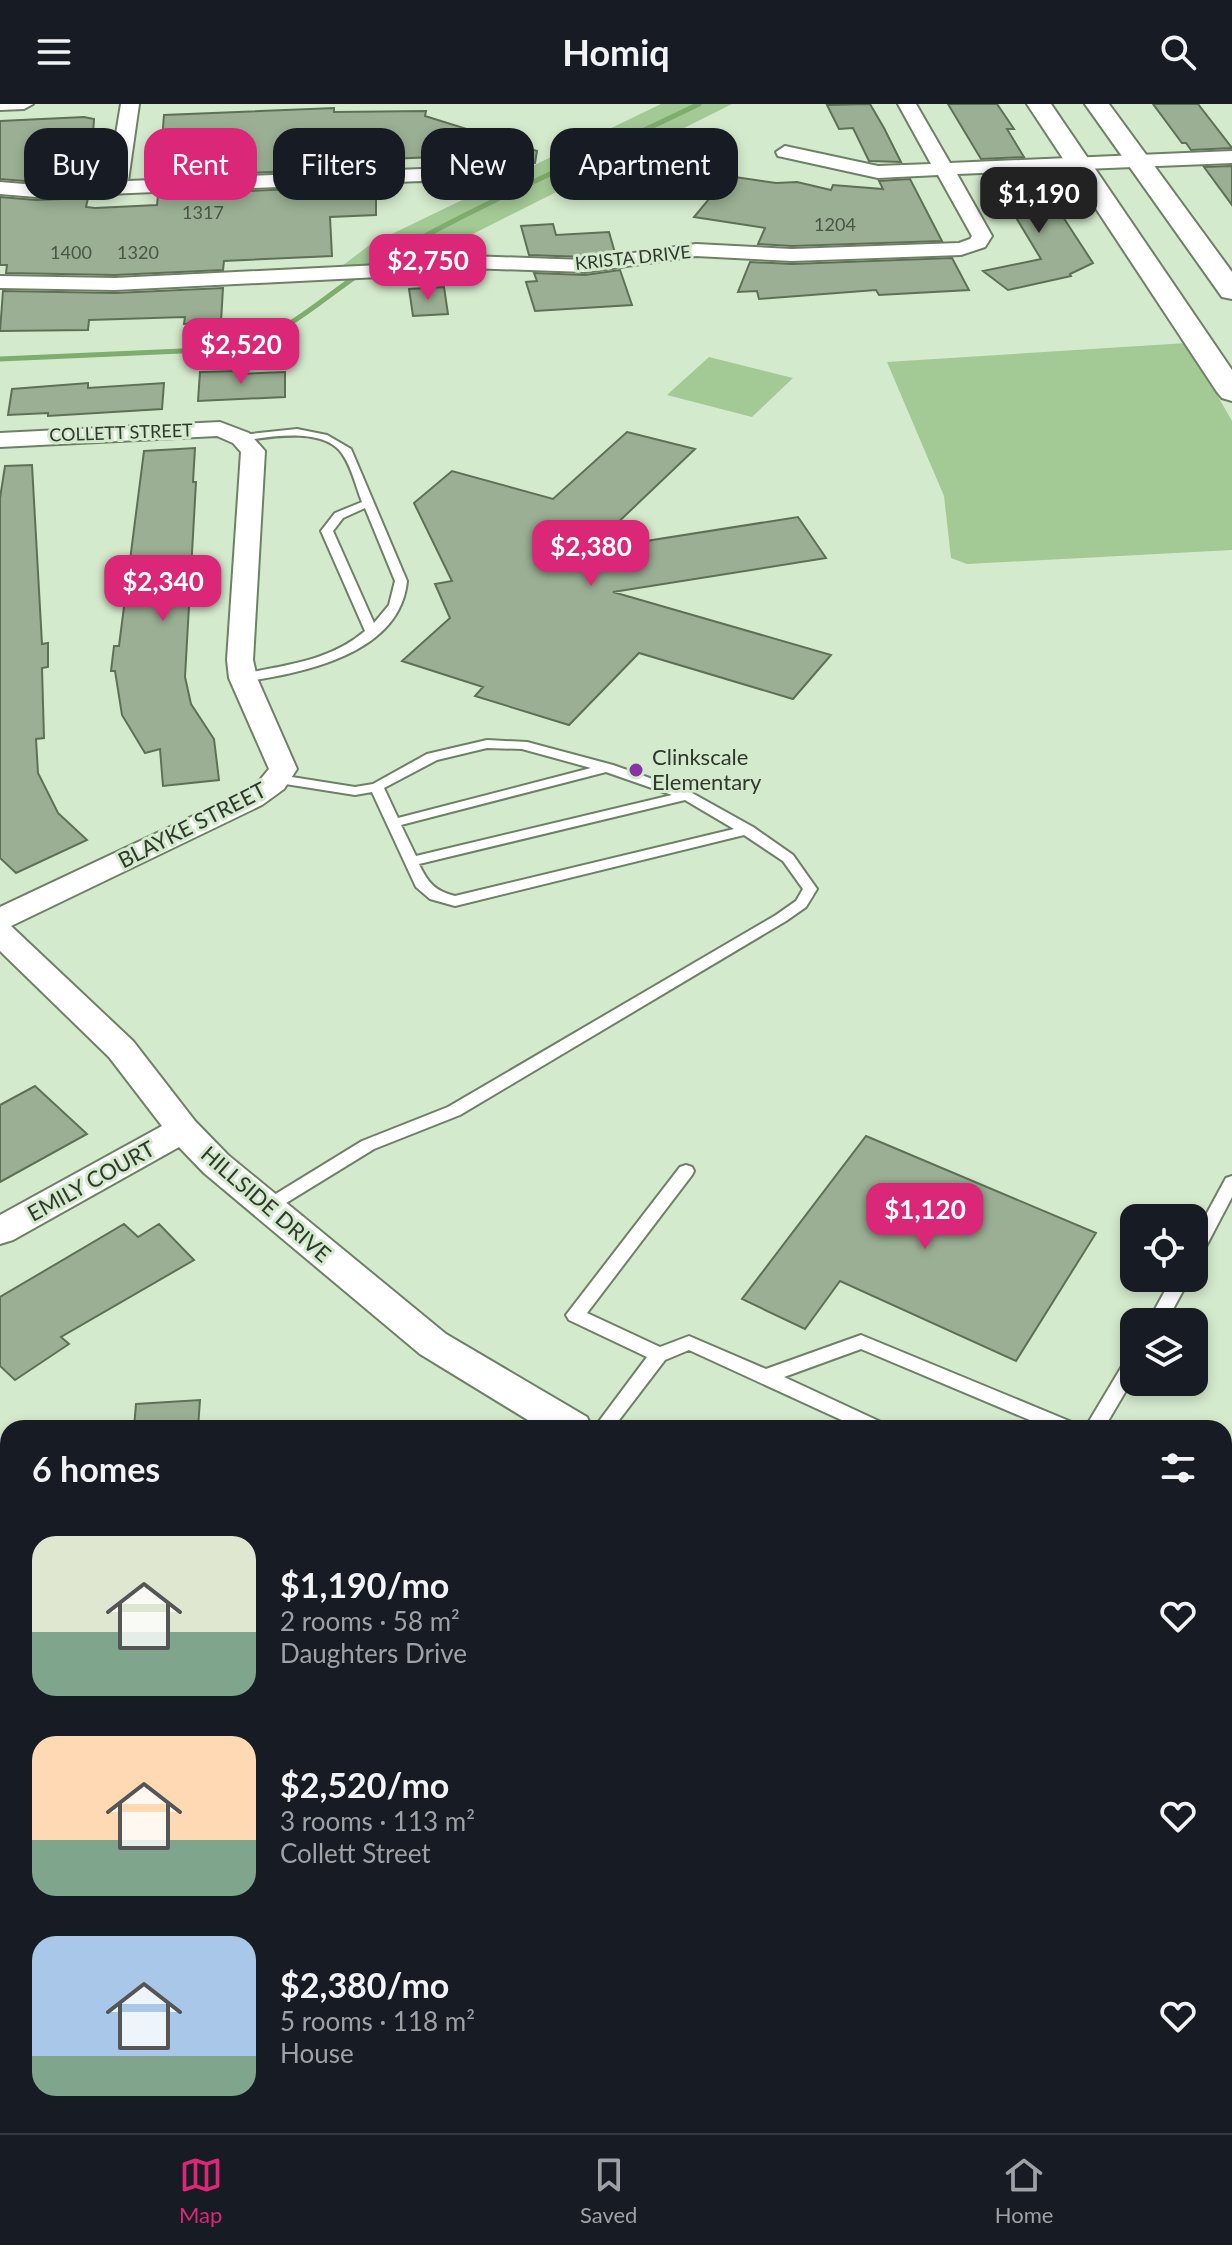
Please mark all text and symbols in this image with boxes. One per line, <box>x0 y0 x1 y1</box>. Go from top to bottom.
icon: menu <box>32 30 76 74</box>
text: Homiq <box>562 30 670 74</box>
icon: search <box>1156 30 1200 74</box>
chip: Buy <box>24 128 128 200</box>
chip: Rent <box>144 128 257 200</box>
chip: Filters <box>273 128 405 200</box>
chip: New <box>421 128 534 200</box>
chip: Apartment <box>550 128 738 200</box>
pin: $1,190 <box>974 167 1104 235</box>
text: $1,190 <box>998 177 1080 209</box>
house number: 1317 <box>182 201 224 223</box>
house number: 1204 <box>814 213 856 235</box>
pin: $2,750 <box>363 234 493 302</box>
street label: KRISTA DRIVE <box>574 240 692 274</box>
house number: 1400 <box>50 241 92 263</box>
house number: 1320 <box>117 241 159 263</box>
text: $2,750 <box>387 244 469 276</box>
pin: $2,520 <box>176 318 306 386</box>
text: $2,520 <box>200 328 282 360</box>
street label: COLLETT STREET <box>49 418 193 445</box>
pin: $2,380 <box>526 520 656 588</box>
text: $2,380 <box>550 530 632 562</box>
pin: $2,340 <box>98 555 228 623</box>
text: $2,340 <box>122 565 204 597</box>
place label: Clinkscale Elementary <box>652 743 762 795</box>
marker: Clinkscale Elementary <box>627 761 645 779</box>
street label: BLAYKE STREET <box>113 776 270 873</box>
street label: EMILY COURT <box>22 1134 159 1227</box>
street label: HILLSIDE DRIVE <box>196 1140 337 1267</box>
pin: $1,120 <box>860 1183 990 1251</box>
text: $1,120 <box>884 1193 966 1225</box>
map controls <box>1120 1204 1208 1396</box>
button: locate <box>1120 1204 1208 1292</box>
button: layers <box>1120 1308 1208 1396</box>
icon: filters <box>1156 1446 1200 1490</box>
text: 6 homes <box>32 1448 160 1489</box>
text: $1,190/mo <box>280 1564 449 1605</box>
icon: home <box>96 1568 192 1664</box>
icon: heart <box>1156 1594 1200 1638</box>
text: 2 rooms · 58 m² <box>280 1605 460 1637</box>
text: Daughters Drive <box>280 1637 467 1669</box>
text: $2,520/mo <box>280 1764 449 1805</box>
icon: home <box>96 1768 192 1864</box>
icon: heart <box>1156 1794 1200 1838</box>
text: 3 rooms · 113 m² <box>280 1805 475 1837</box>
text: Collett Street <box>280 1837 431 1869</box>
text: $2,380/mo <box>280 1964 449 2005</box>
icon: home <box>96 1968 192 2064</box>
icon: heart <box>1156 1994 1200 2038</box>
text: 5 rooms · 118 m² <box>280 2005 475 2037</box>
text: House <box>280 2037 354 2069</box>
tab: Map <box>179 2153 223 2228</box>
tab: Saved <box>580 2153 637 2228</box>
tab: Home <box>995 2153 1053 2228</box>

